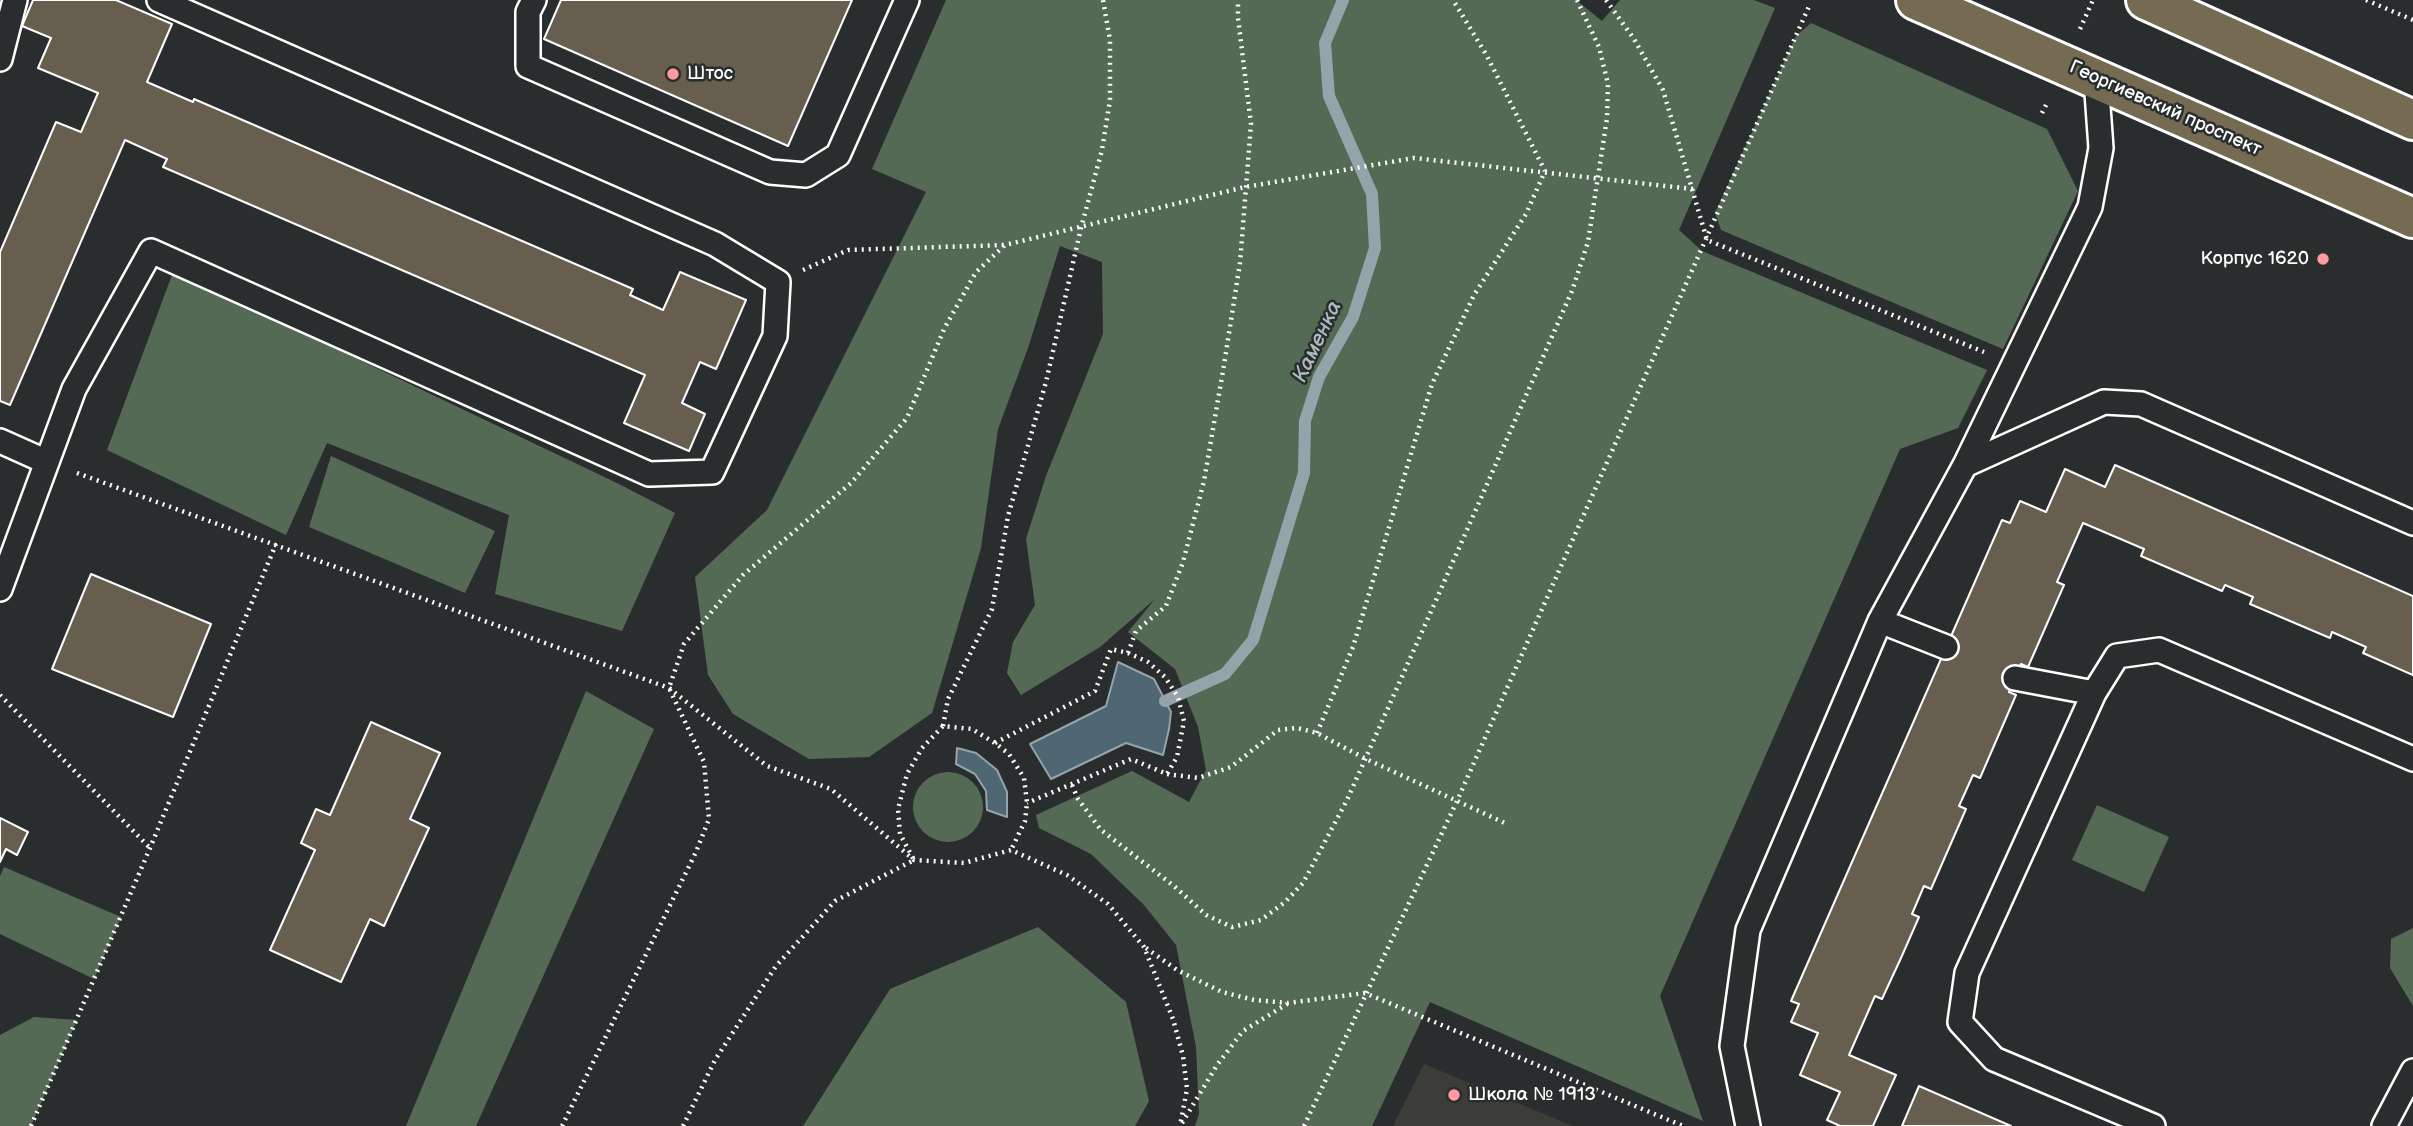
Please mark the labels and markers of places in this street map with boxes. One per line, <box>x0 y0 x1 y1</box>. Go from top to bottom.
place label: Штос <box>687 63 733 85</box>
marker: Штос <box>665 66 681 82</box>
place label: Корпус 1620 <box>2201 248 2309 270</box>
marker: Корпус 1620 <box>2315 251 2331 267</box>
place label: Школа № 1913 <box>1468 1084 1596 1106</box>
marker: Школа № 1913 <box>1446 1087 1462 1103</box>

